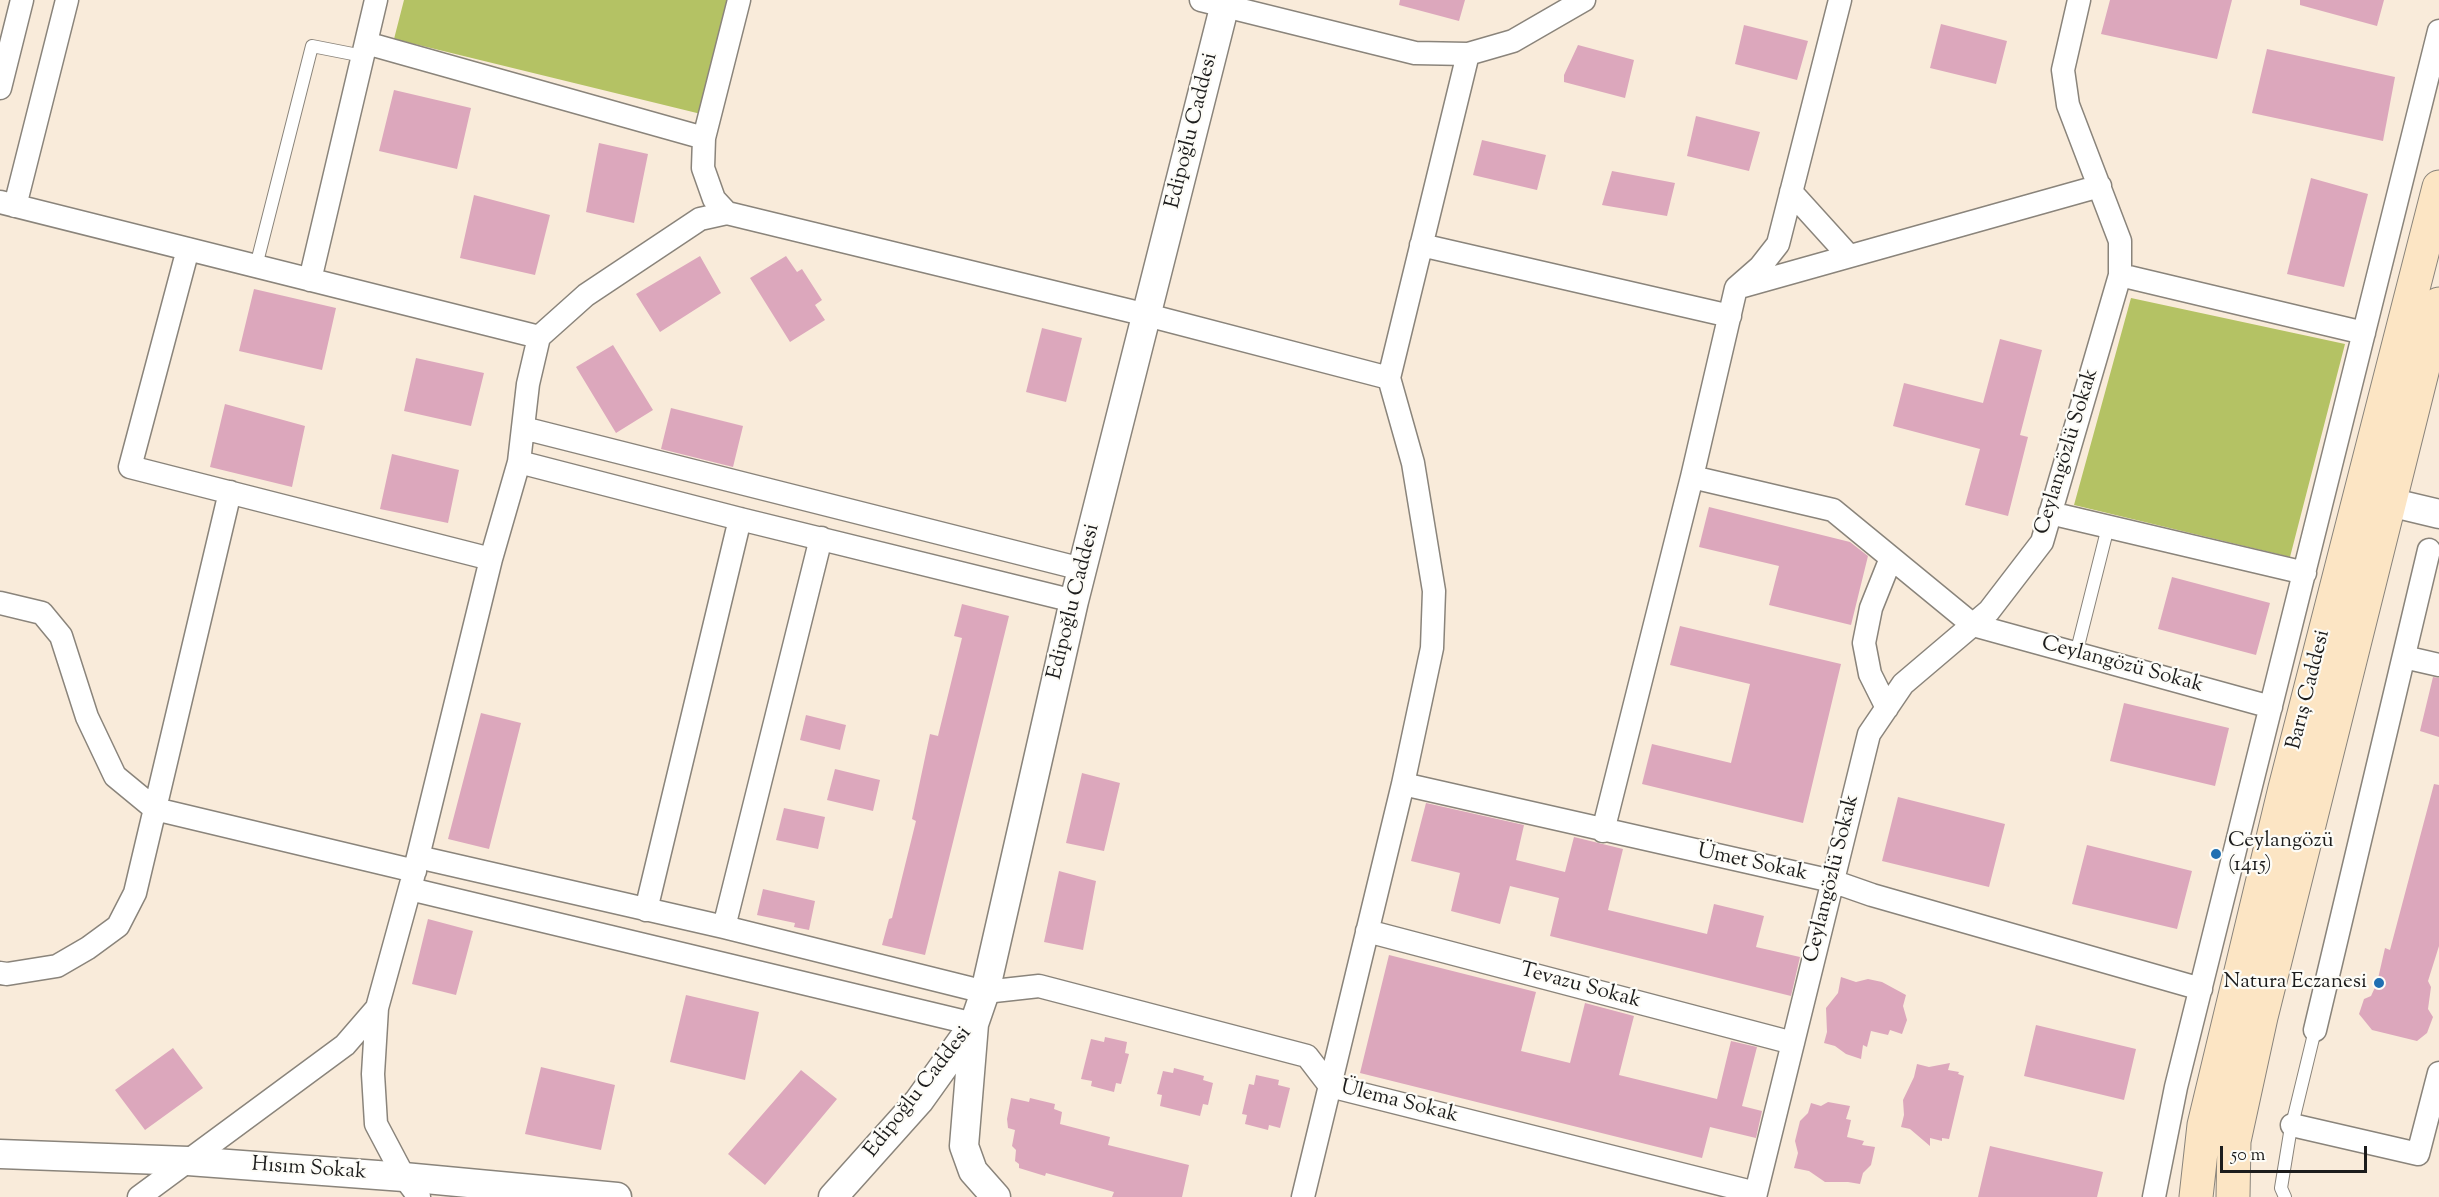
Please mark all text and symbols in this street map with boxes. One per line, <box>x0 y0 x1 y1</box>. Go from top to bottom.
street label: Edipoğlu Caddesi <box>1161 51 1225 211</box>
street label: Ceylangözlü Sokak <box>2031 366 2105 538</box>
street label: Edipoğlu Caddesi <box>1043 522 1107 682</box>
street label: Barış Caddesi <box>2283 628 2337 752</box>
street label: Ceylangözü Sokak <box>2038 632 2206 700</box>
street label: Ceylangözlü Sokak <box>1800 792 1866 966</box>
place label: Ceylangözü (1415) <box>2228 829 2334 879</box>
street label: Ümet Sokak <box>1695 840 1809 888</box>
marker: Ceylangözü (1415) <box>2209 847 2223 861</box>
street label: Tevazu Sokak <box>1517 959 1643 1015</box>
place label: Natura Eczanesi <box>2224 970 2367 996</box>
marker: Natura Eczanesi <box>2372 976 2386 990</box>
street label: Edipoğlu Caddesi <box>860 1022 978 1164</box>
street label: Ülema Sokak <box>1337 1076 1461 1130</box>
scale bar <box>2223 1134 2370 1172</box>
text: 50 m <box>2231 1143 2265 1169</box>
street label: Hısım Sokak <box>251 1153 367 1187</box>

